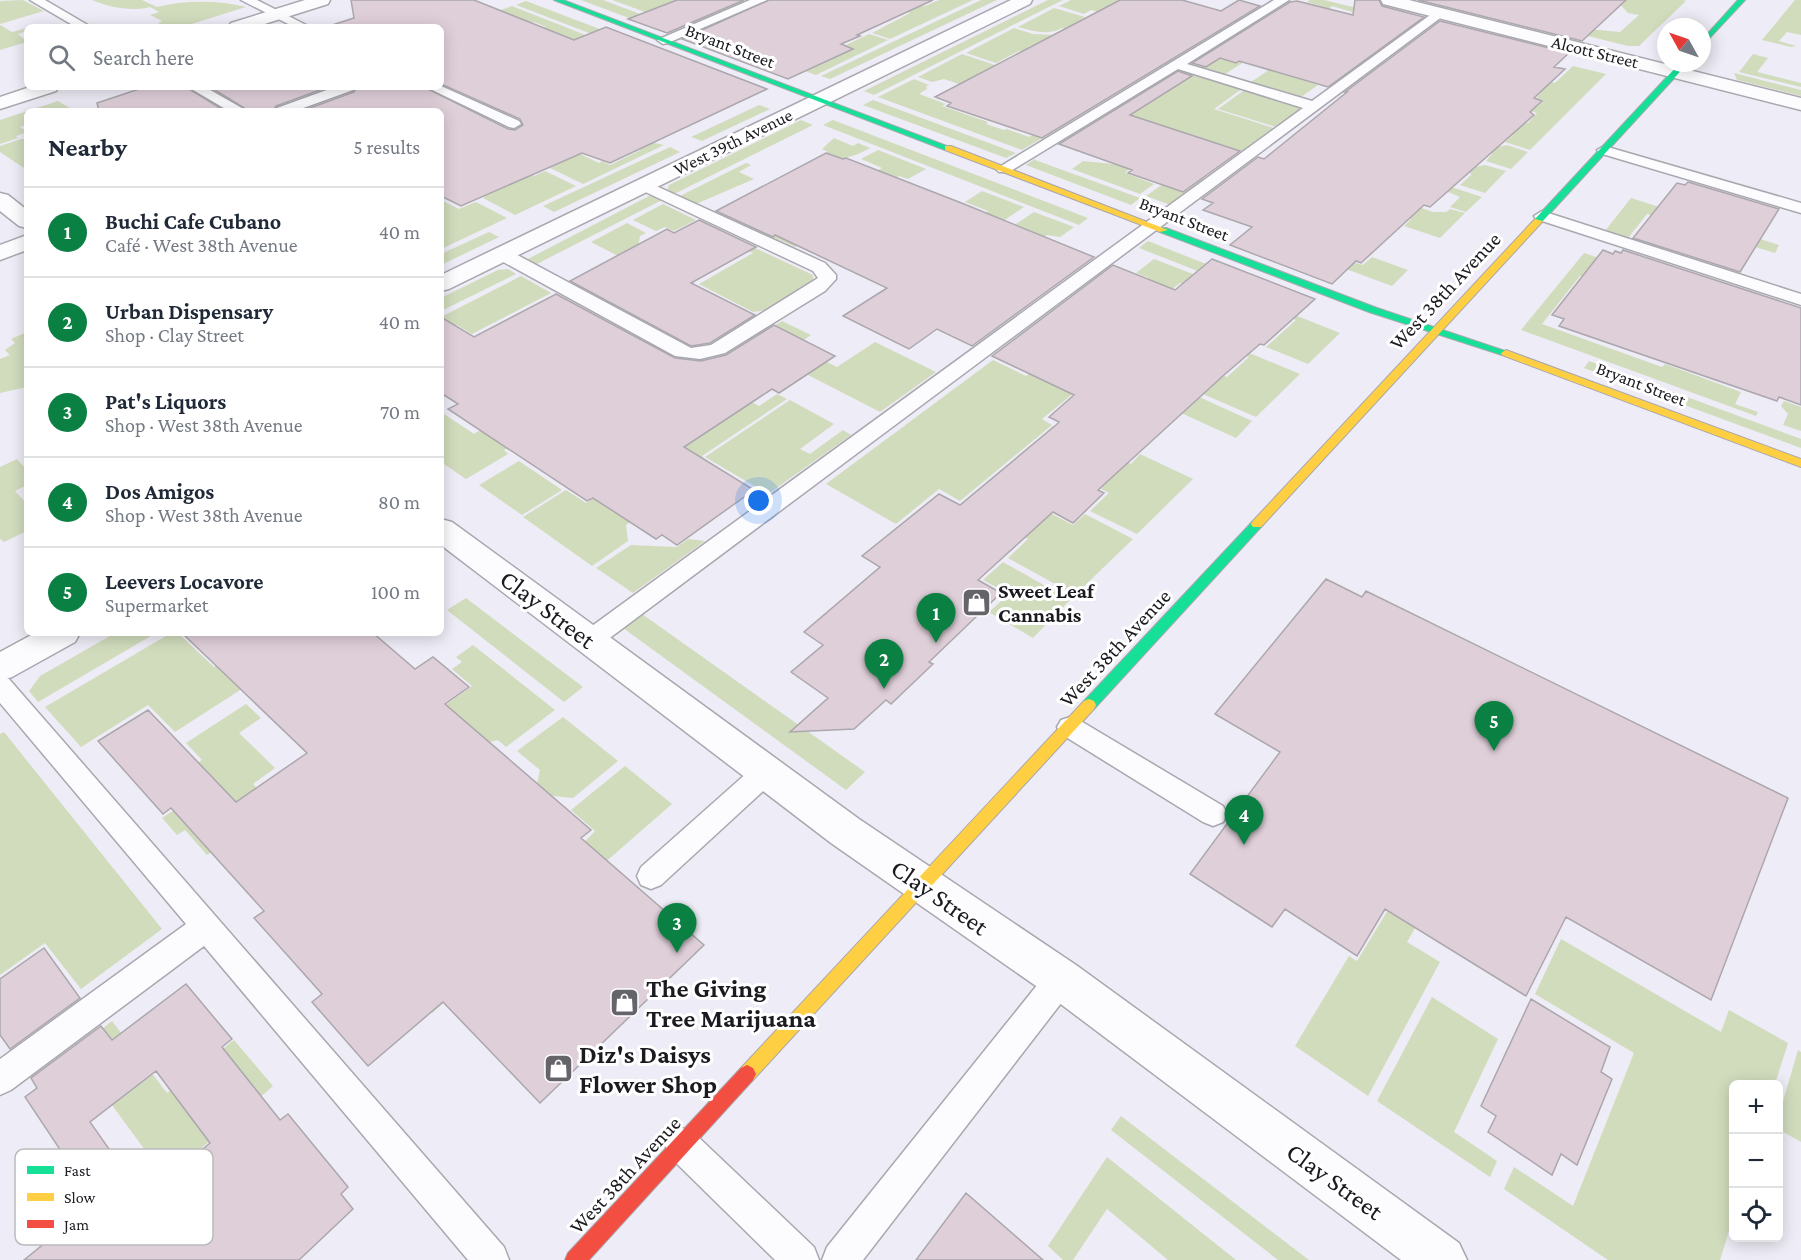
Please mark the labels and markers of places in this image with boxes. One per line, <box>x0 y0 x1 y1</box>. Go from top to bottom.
place label: Sweet Leaf Cannabis <box>998 579 1095 627</box>
shop icon: Sweet Leaf Cannabis <box>961 587 993 619</box>
pin: 1 <box>916 594 956 643</box>
pin: 2 <box>864 640 904 689</box>
pin: 5 <box>1474 702 1514 751</box>
pin: 4 <box>1224 796 1264 845</box>
pin: 3 <box>658 904 696 953</box>
place label: The Giving Tree Marijuana <box>646 974 816 1033</box>
shop icon: The Giving Tree Marijuana <box>609 987 641 1019</box>
place label: Diz's Daisys Flower Shop <box>579 1040 717 1099</box>
shop icon: Diz's Daisys Flower Shop <box>542 1053 574 1085</box>

